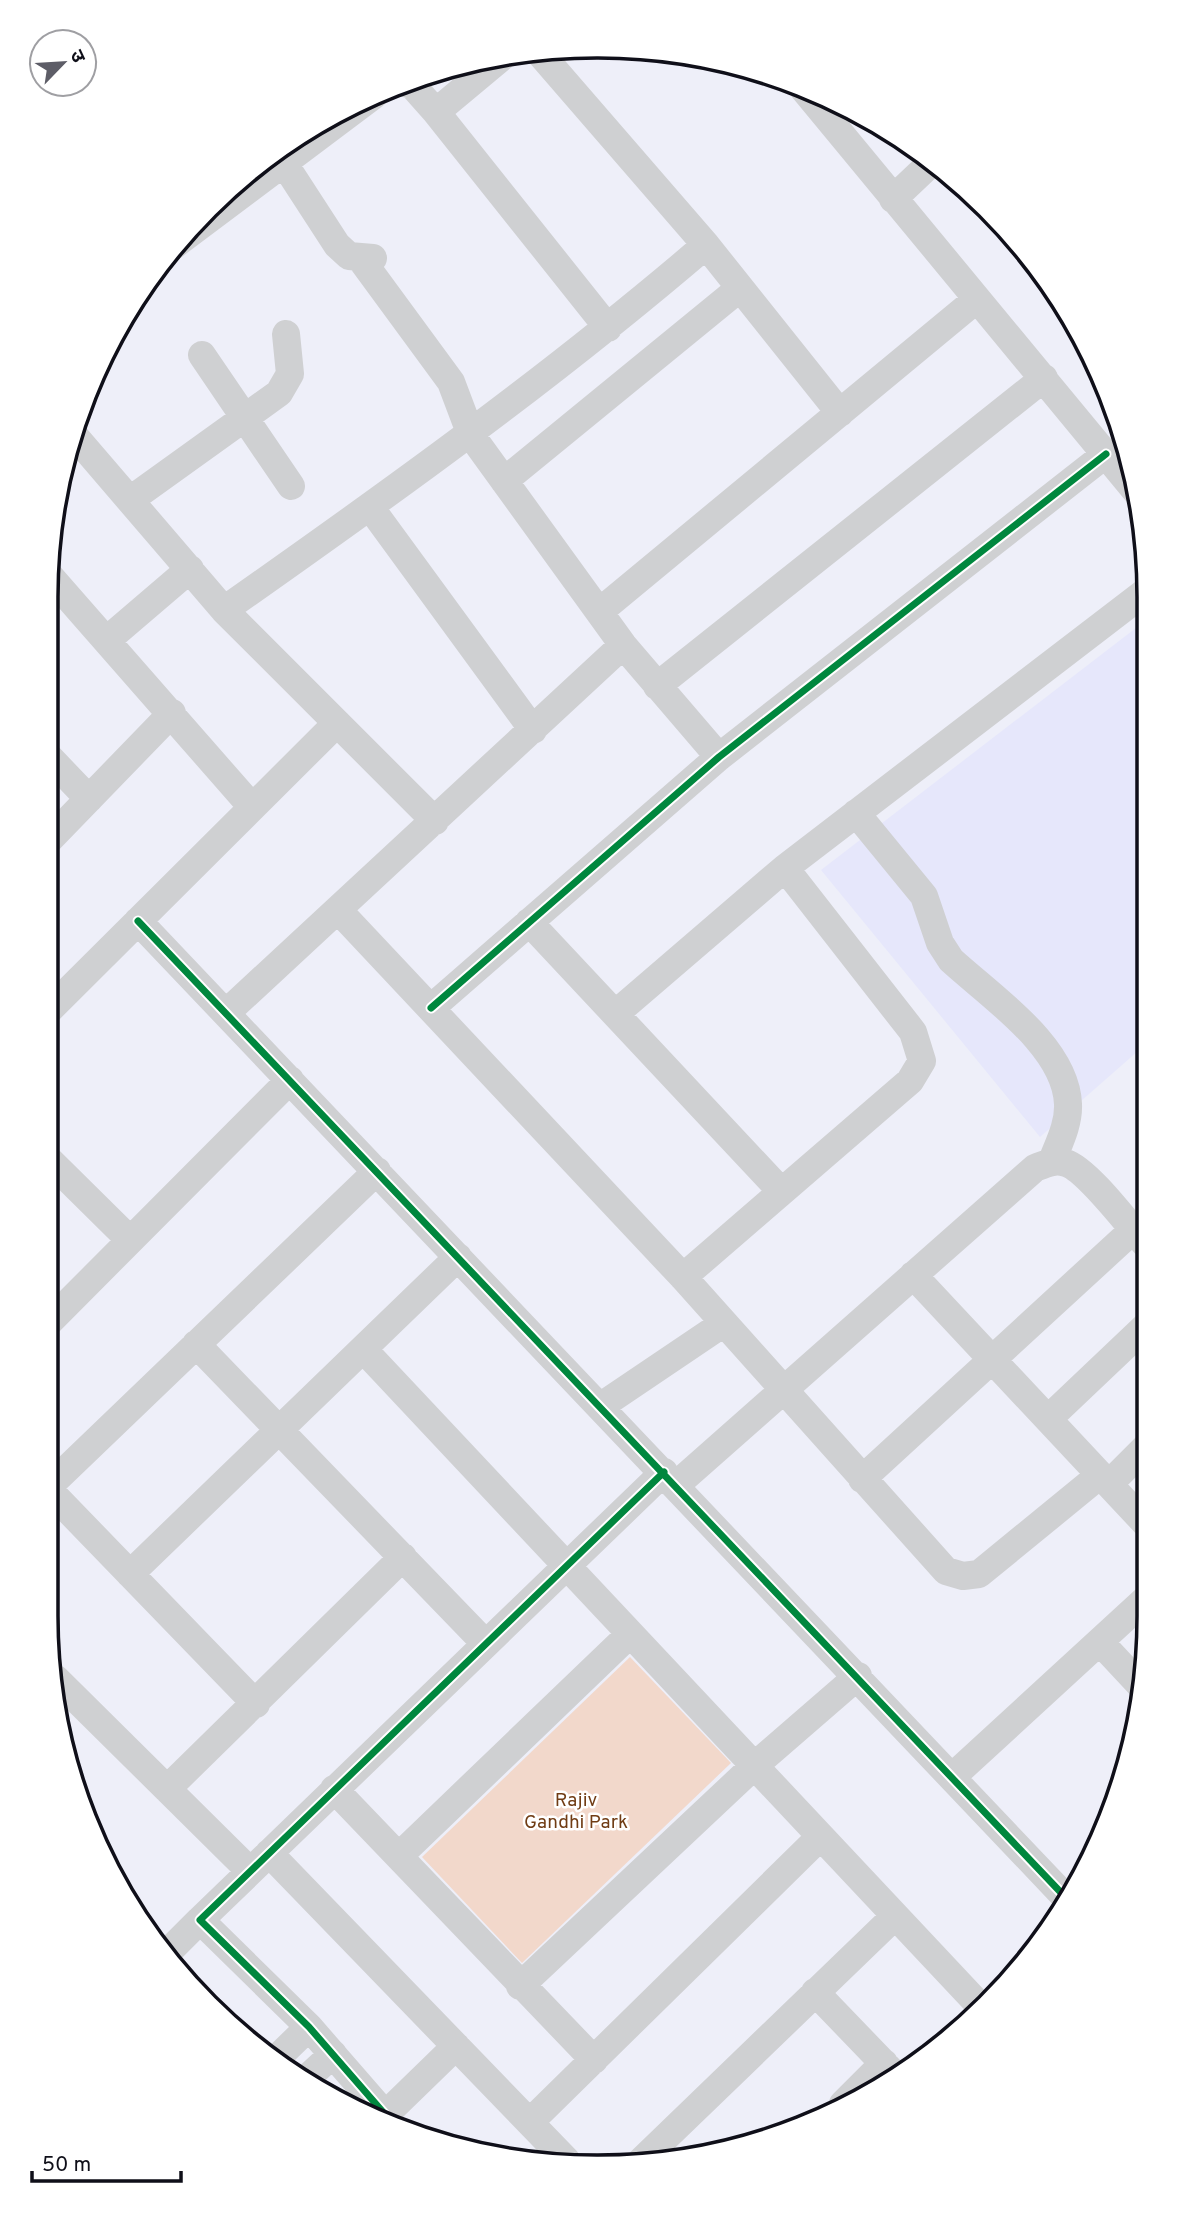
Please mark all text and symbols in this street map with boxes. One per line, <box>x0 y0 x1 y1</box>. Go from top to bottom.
north arrow <box>28 28 98 98</box>
text: उ <box>63 47 90 68</box>
park label: Rajiv Gandhi Park <box>524 1789 628 1835</box>
scale bar <box>32 2140 180 2184</box>
text: 50 m <box>42 2152 91 2179</box>

